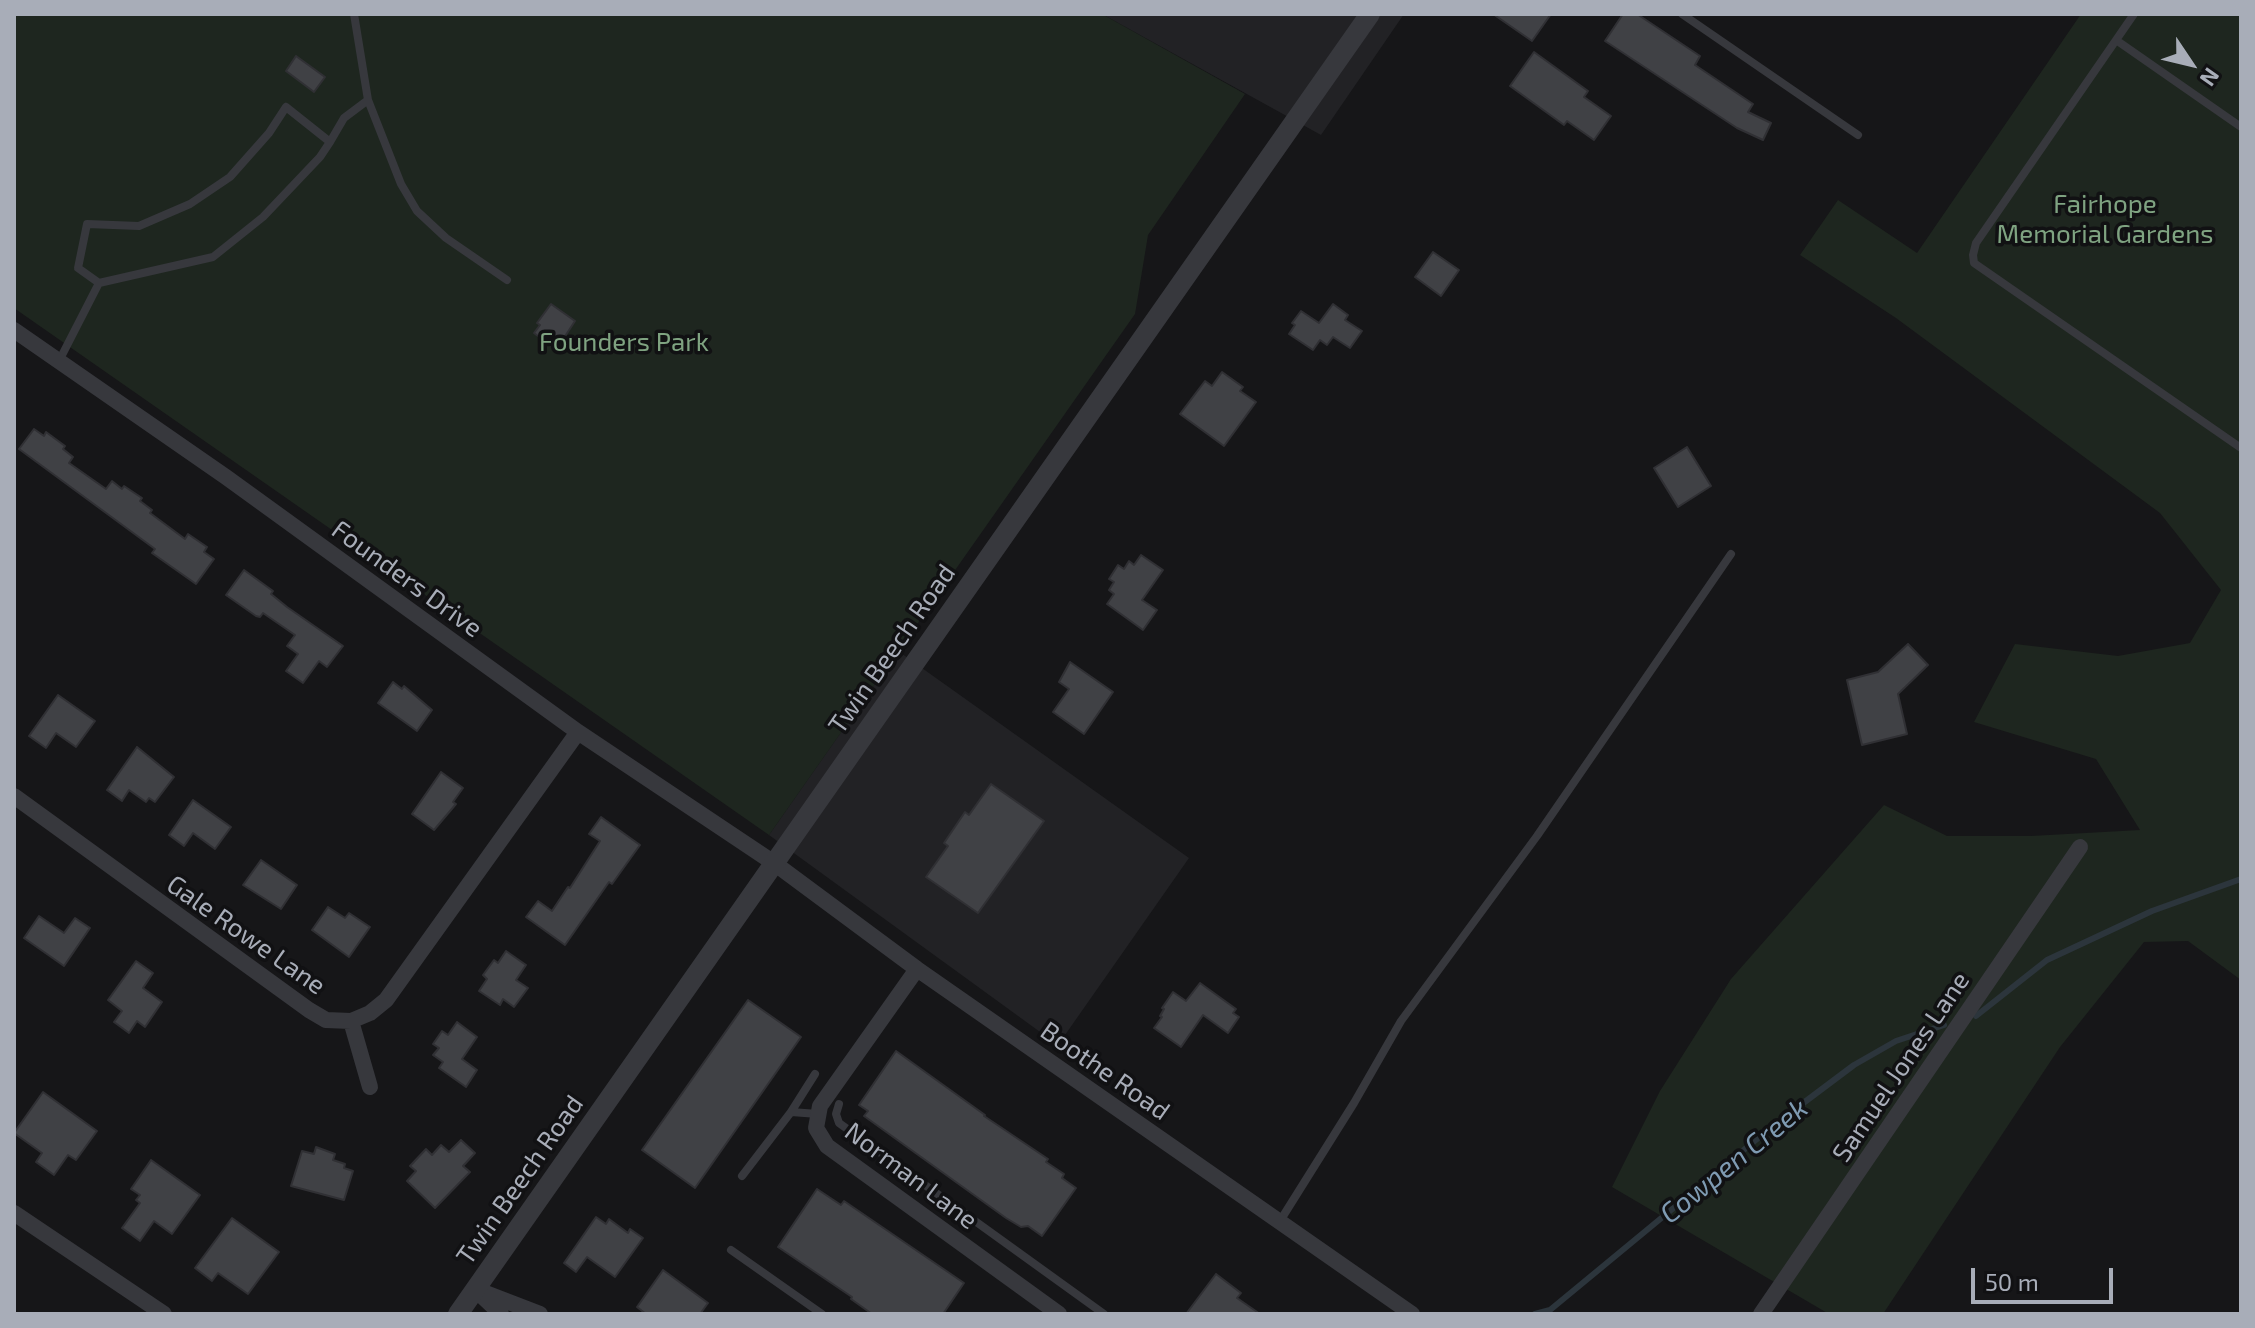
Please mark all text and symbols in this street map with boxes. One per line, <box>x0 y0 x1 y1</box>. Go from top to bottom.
north arrow <box>2151 24 2231 104</box>
text: N <box>2195 64 2226 92</box>
park label: Fairhope Memorial Gardens <box>1997 188 2213 250</box>
park label: Founders Park <box>539 326 709 358</box>
street label: Founders Drive <box>326 514 488 644</box>
street label: Twin Beech Road <box>822 558 962 740</box>
street label: Gale Rowe Lane <box>161 869 331 1001</box>
street label: Samuel Jones Lane <box>1826 966 1976 1168</box>
street label: Boothe Road <box>1035 1015 1175 1127</box>
street label: Twin Beech Road <box>450 1089 590 1271</box>
water label: Cowpen Creek <box>1653 1091 1815 1231</box>
street label: Norman Lane <box>838 1116 984 1236</box>
scale bar <box>1975 1252 2117 1302</box>
text: 50 m <box>1985 1267 2039 1296</box>

